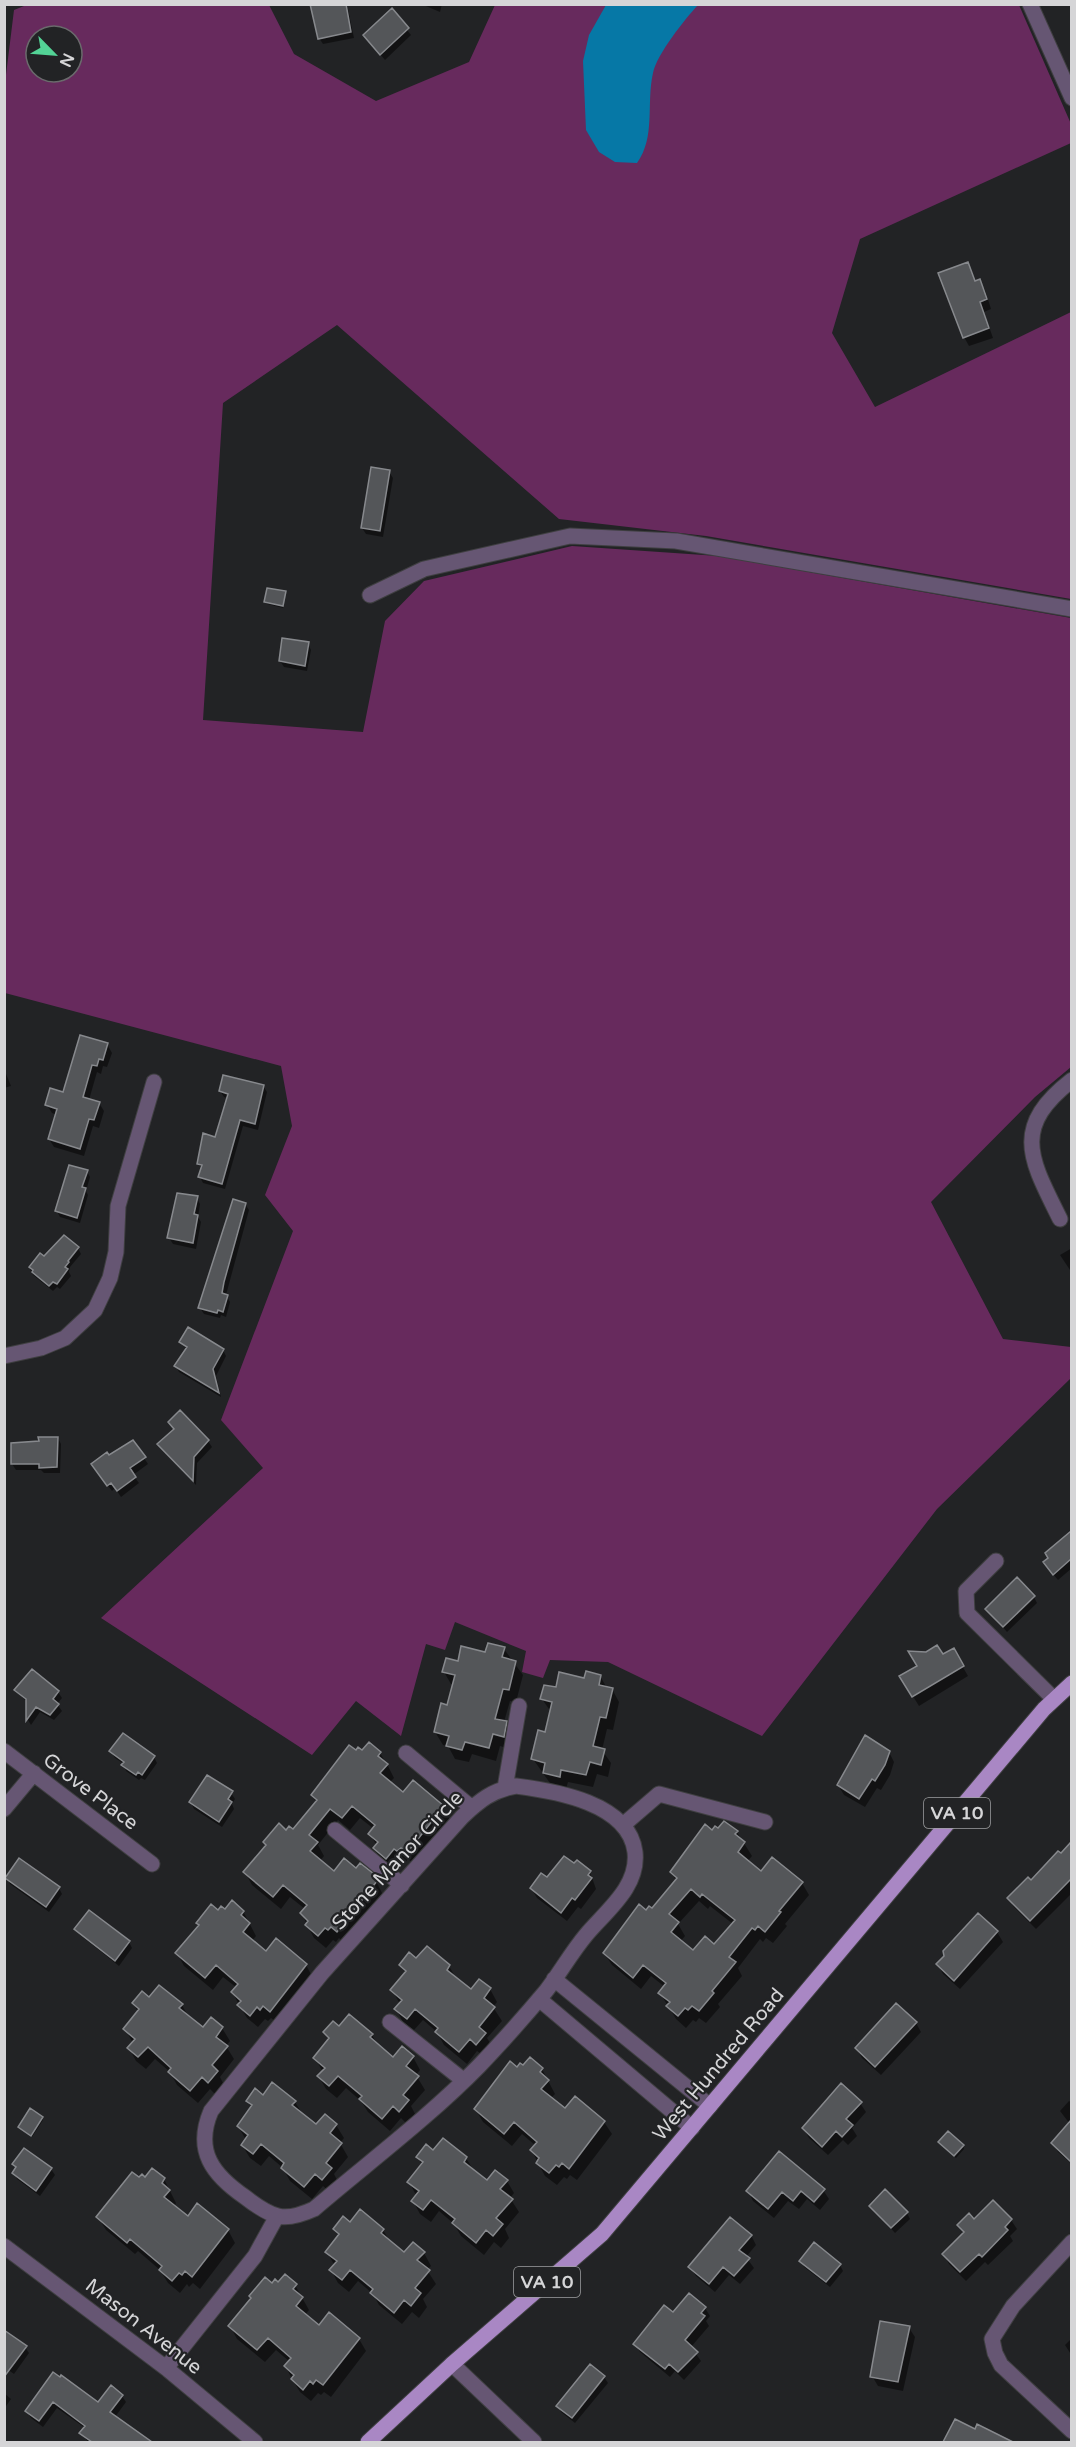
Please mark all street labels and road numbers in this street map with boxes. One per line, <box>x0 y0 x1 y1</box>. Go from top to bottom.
street label: Grove Place <box>38 1748 143 1835</box>
street label: Stone Manor Circle <box>327 1786 468 1935</box>
road number: VA 10 <box>924 1798 990 1828</box>
street label: West Hundred Road <box>648 1984 790 2146</box>
road number: VA 10 <box>514 2267 580 2297</box>
street label: Mason Avenue <box>80 2274 206 2380</box>

